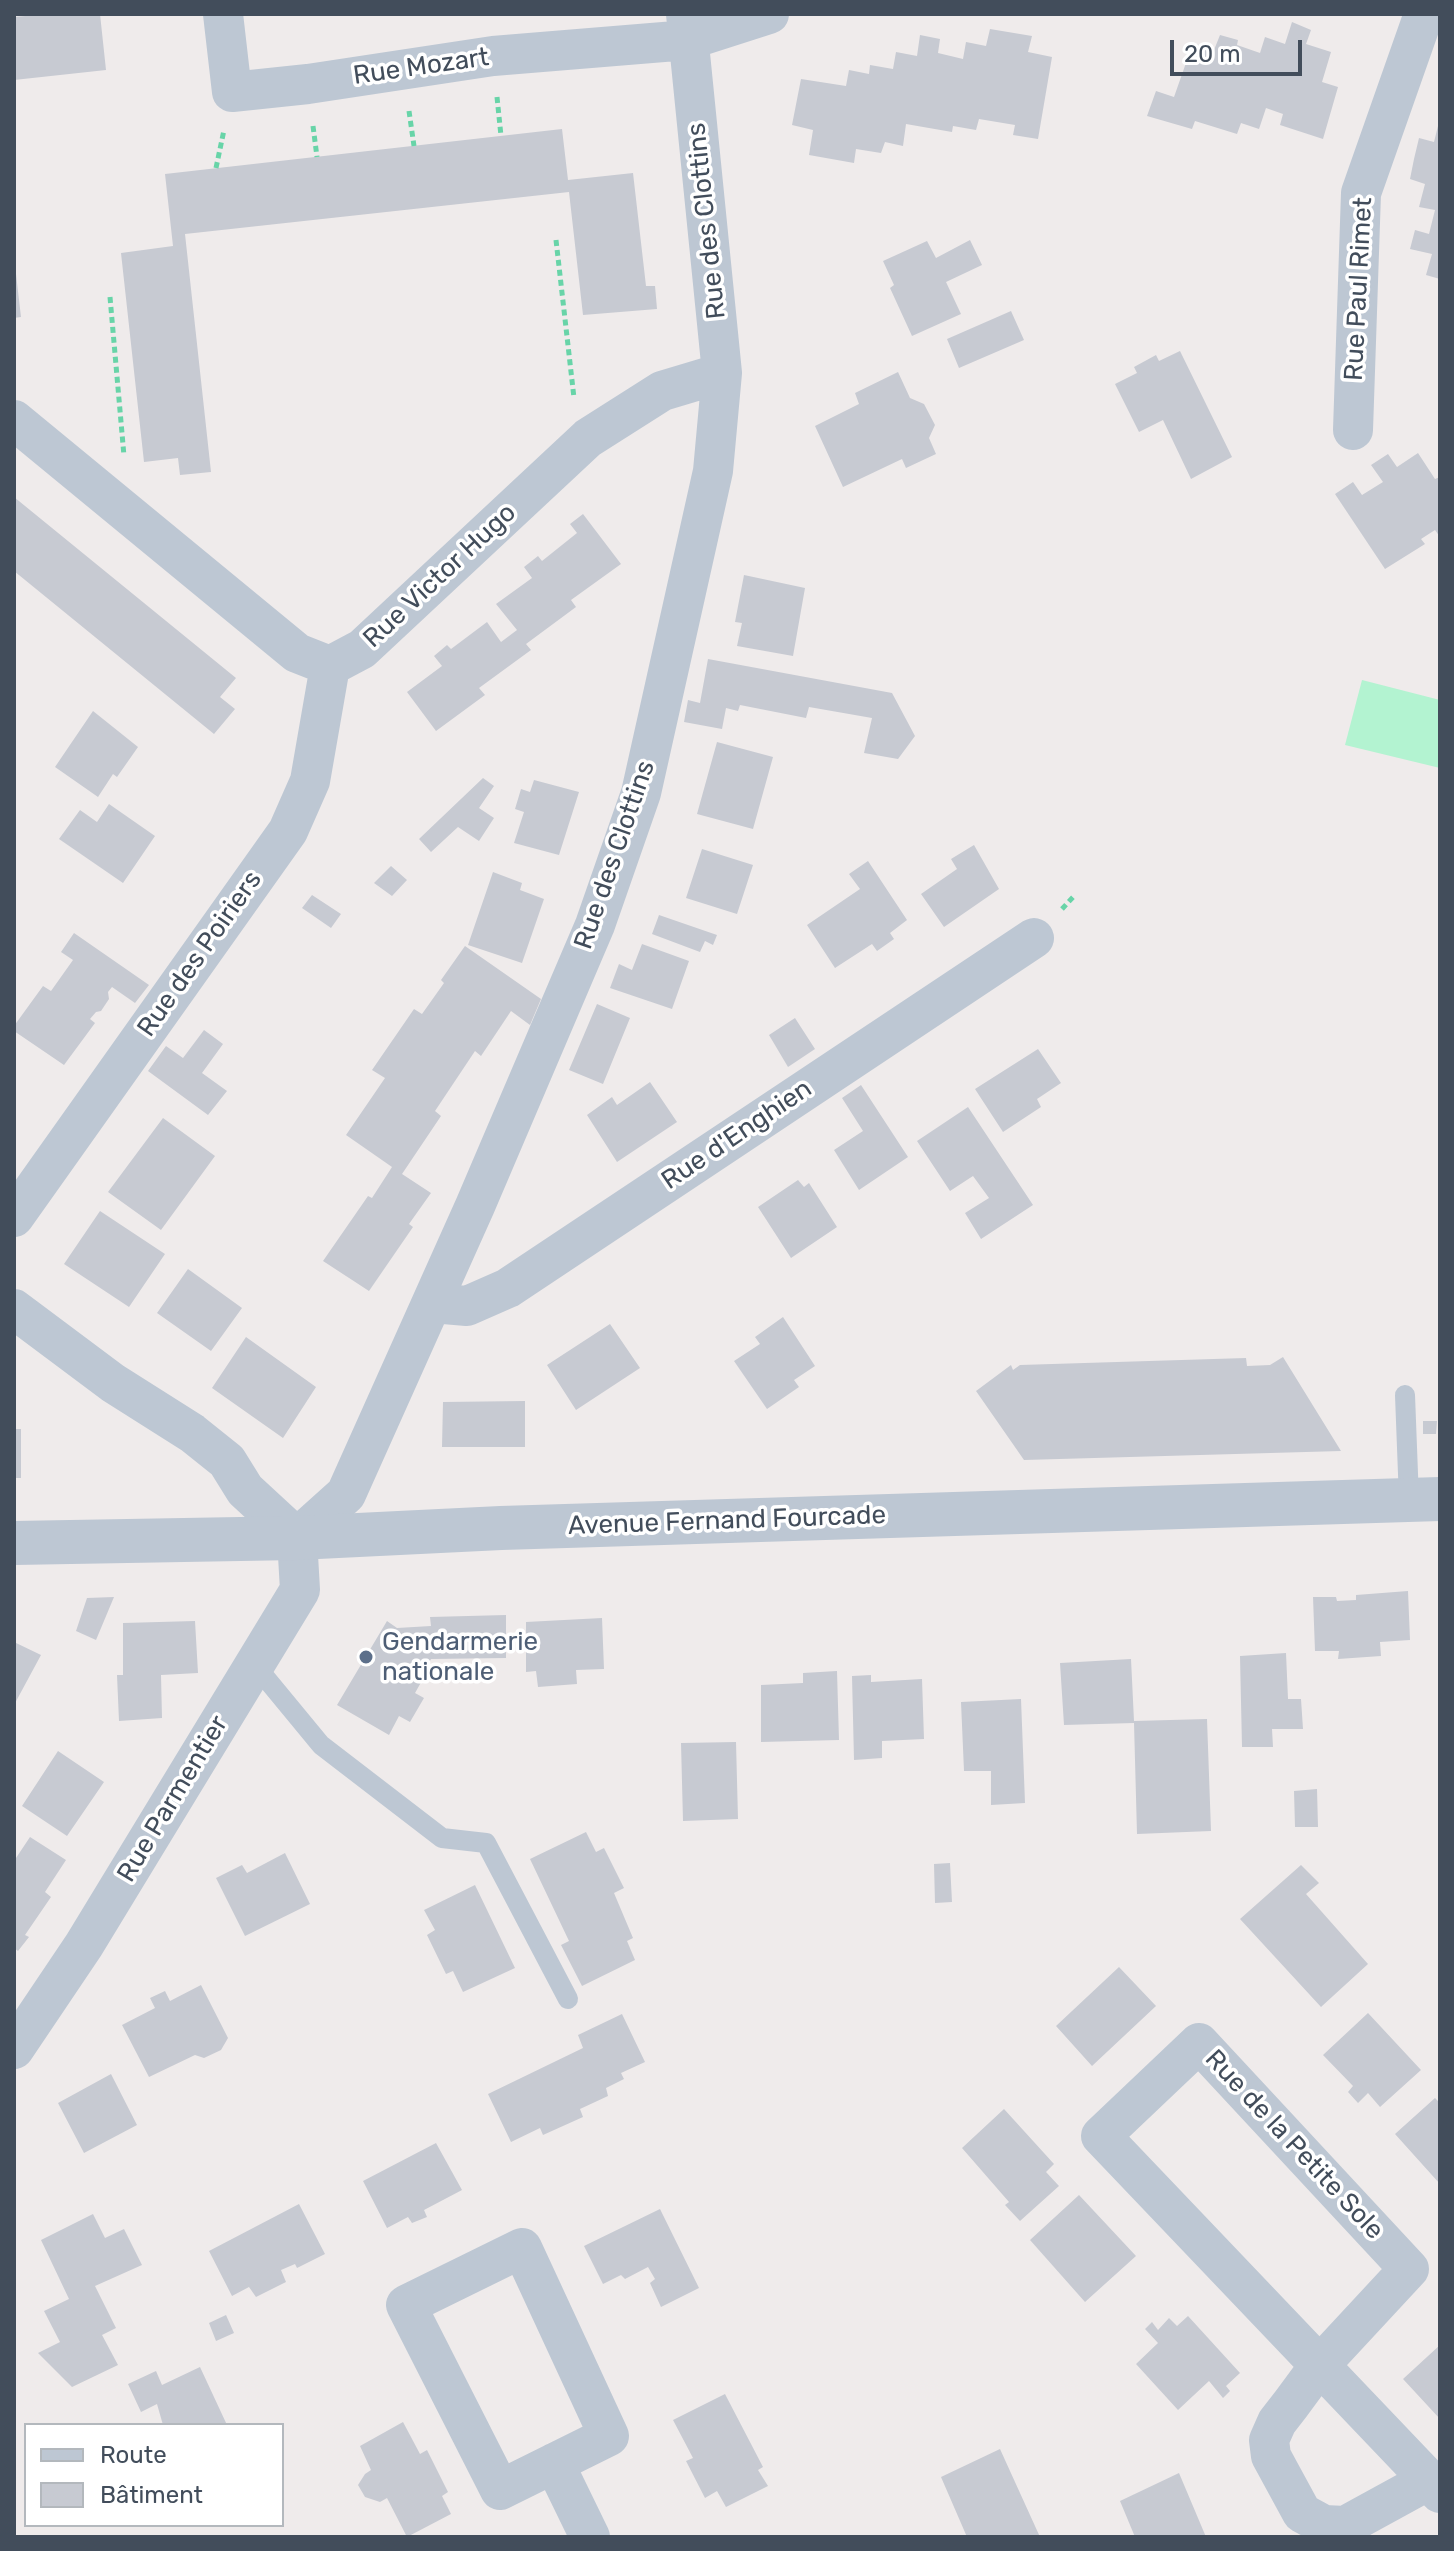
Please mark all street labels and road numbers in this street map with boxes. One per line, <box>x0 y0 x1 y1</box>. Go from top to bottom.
street label: Rue Mozart <box>351 42 491 92</box>
street label: Rue des Clottins <box>681 121 733 321</box>
street label: Rue Paul Rimet <box>1339 196 1379 382</box>
street label: Rue Victor Hugo <box>357 497 523 655</box>
street label: Rue des Clottins <box>568 757 662 953</box>
street label: Rue des Poiriers <box>131 865 269 1043</box>
street label: Rue d'Enghien <box>656 1073 818 1197</box>
street label: Avenue Fernand Fourcade <box>567 1500 887 1542</box>
street label: Rue Parmentier <box>111 1710 235 1888</box>
street label: Rue de la Petite Sole <box>1198 2044 1390 2246</box>

